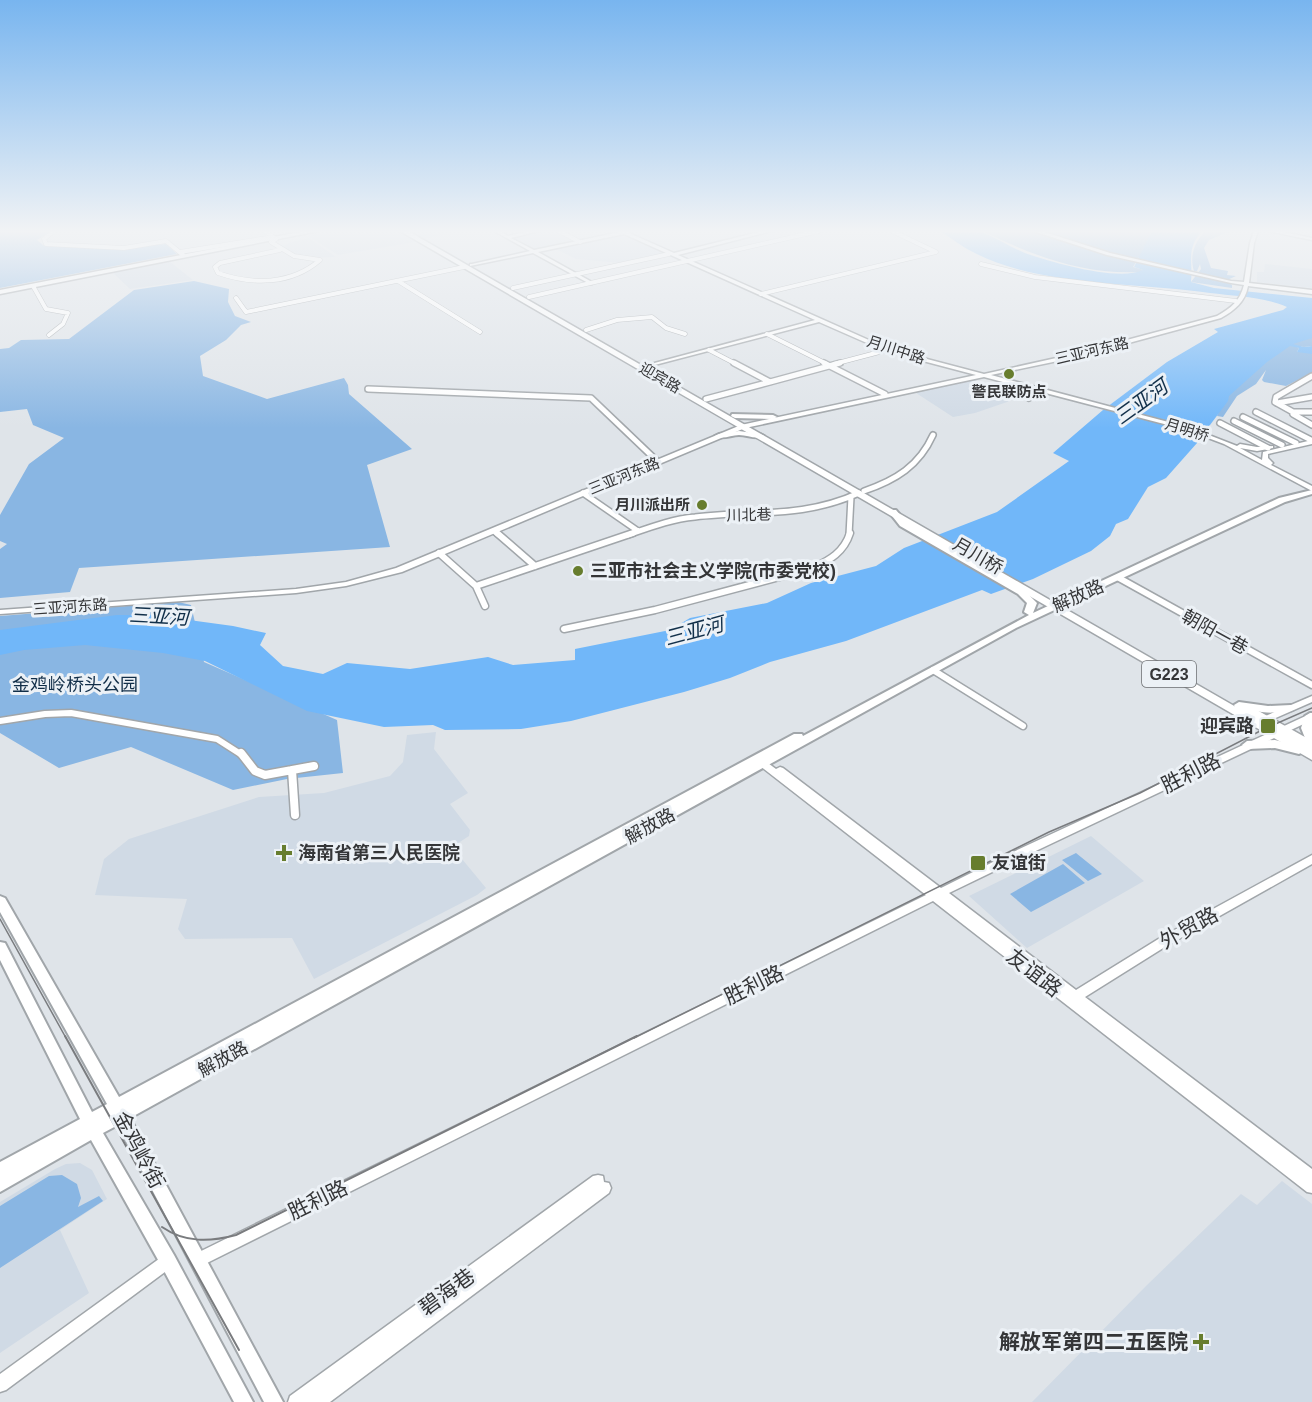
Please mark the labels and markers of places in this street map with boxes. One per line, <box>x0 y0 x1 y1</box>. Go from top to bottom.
marker: 警民联防点 <box>1002 367 1016 381</box>
place label: 警民联防点 <box>971 383 1047 400</box>
place label: 月川派出所 <box>615 496 690 513</box>
marker: 月川派出所 <box>695 498 709 512</box>
place label: 三亚市社会主义学院(市委党校) <box>590 561 836 581</box>
marker: 三亚市社会主义学院(市委党校) <box>571 564 585 578</box>
place label: 迎宾路 <box>1200 716 1254 736</box>
marker: 迎宾路 <box>1259 717 1277 735</box>
place label: 海南省第三人民医院 <box>298 843 460 863</box>
marker: 海南省第三人民医院 <box>275 844 293 862</box>
place label: 友谊街 <box>992 853 1046 873</box>
marker: 友谊街 <box>969 854 987 872</box>
place label: 解放军第四二五医院 <box>999 1330 1188 1353</box>
marker: 解放军第四二五医院 <box>1192 1333 1210 1351</box>

